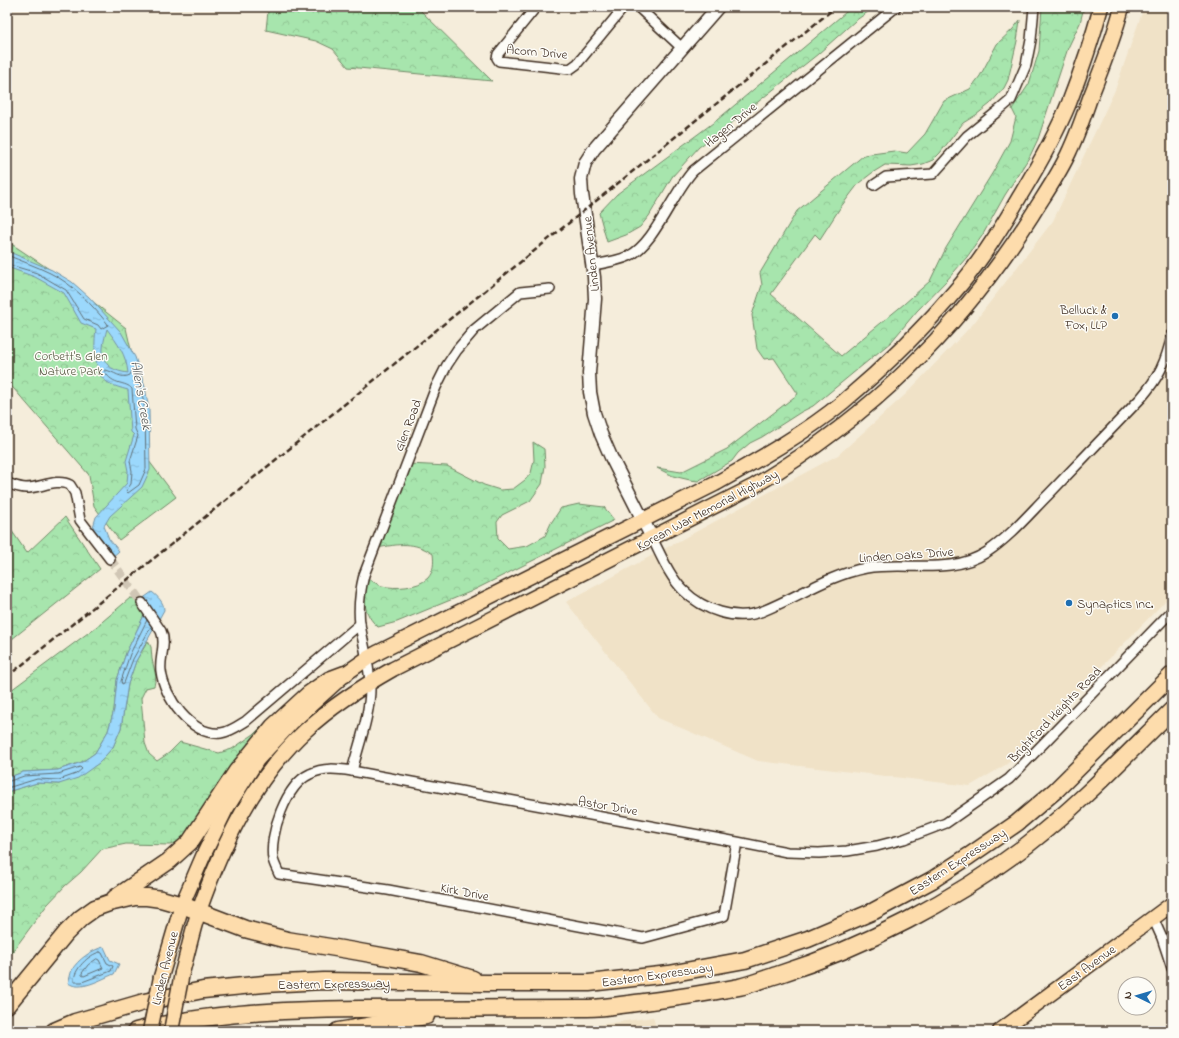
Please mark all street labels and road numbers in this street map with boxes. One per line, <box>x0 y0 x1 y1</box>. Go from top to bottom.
street label: Acorn Drive <box>505 40 568 65</box>
street label: Hagen Drive <box>700 98 762 153</box>
street label: Linden Avenue <box>578 215 605 292</box>
street label: Glen Road <box>390 396 427 454</box>
street label: Korean War Memorial Highway <box>634 465 782 557</box>
street label: Linden Oaks Drive <box>858 543 954 568</box>
street label: Brightford Heights Road <box>1003 662 1107 769</box>
street label: Astor Drive <box>576 792 639 821</box>
street label: Eastern Expressway <box>906 824 1011 902</box>
street label: Kirk Drive <box>439 878 491 906</box>
street label: Linden Avenue <box>147 929 184 1007</box>
street label: East Avenue <box>1054 940 1120 996</box>
street label: Eastern Expressway <box>600 958 714 994</box>
street label: Eastern Expressway <box>278 974 390 996</box>

